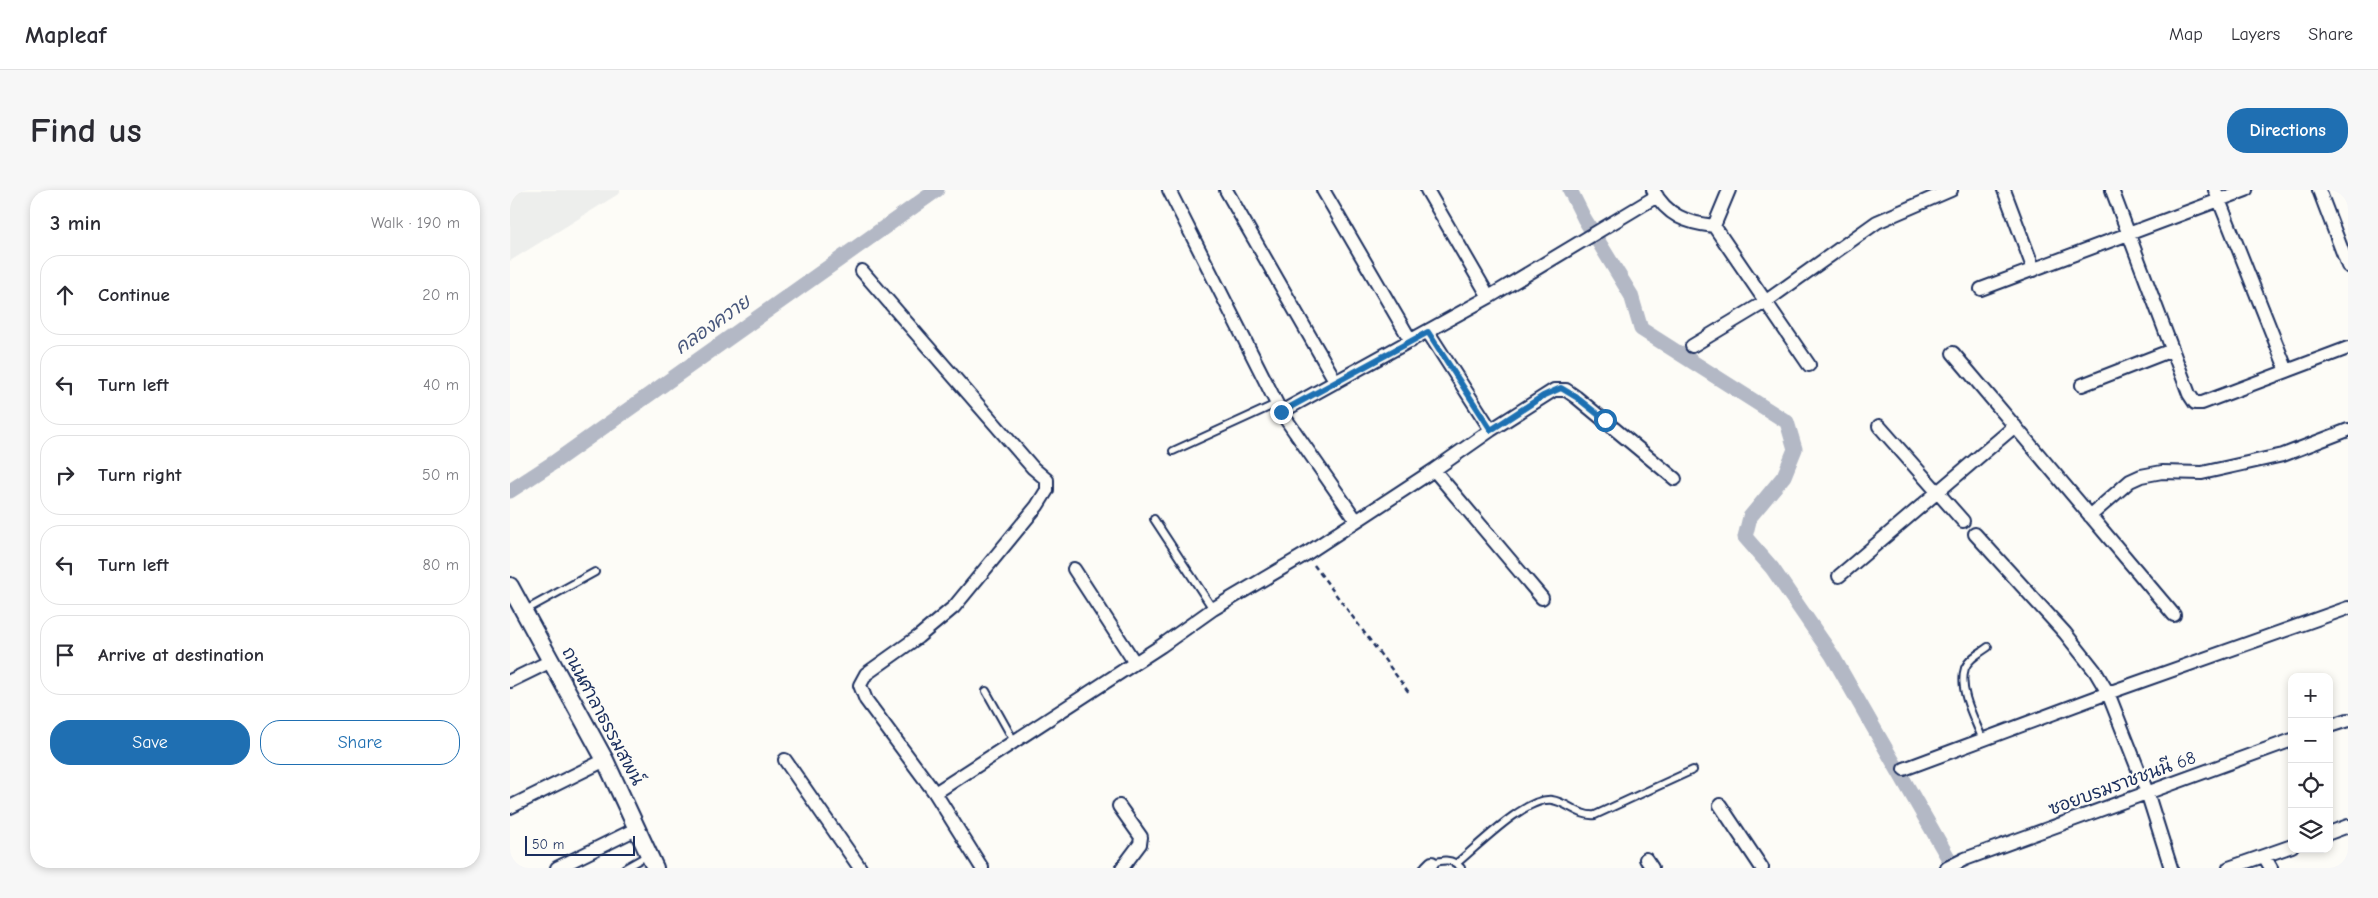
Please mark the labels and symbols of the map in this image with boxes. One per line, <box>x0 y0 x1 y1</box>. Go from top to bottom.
water label: คลองควาย <box>671 290 756 359</box>
route end <box>1270 401 1293 424</box>
route start <box>1594 409 1617 432</box>
street label: ถนนศาลาธรรมสพน์ <box>557 642 651 789</box>
street label: ซอยบรมราชชนนี 68 <box>2045 745 2199 820</box>
scale bar <box>525 833 635 856</box>

